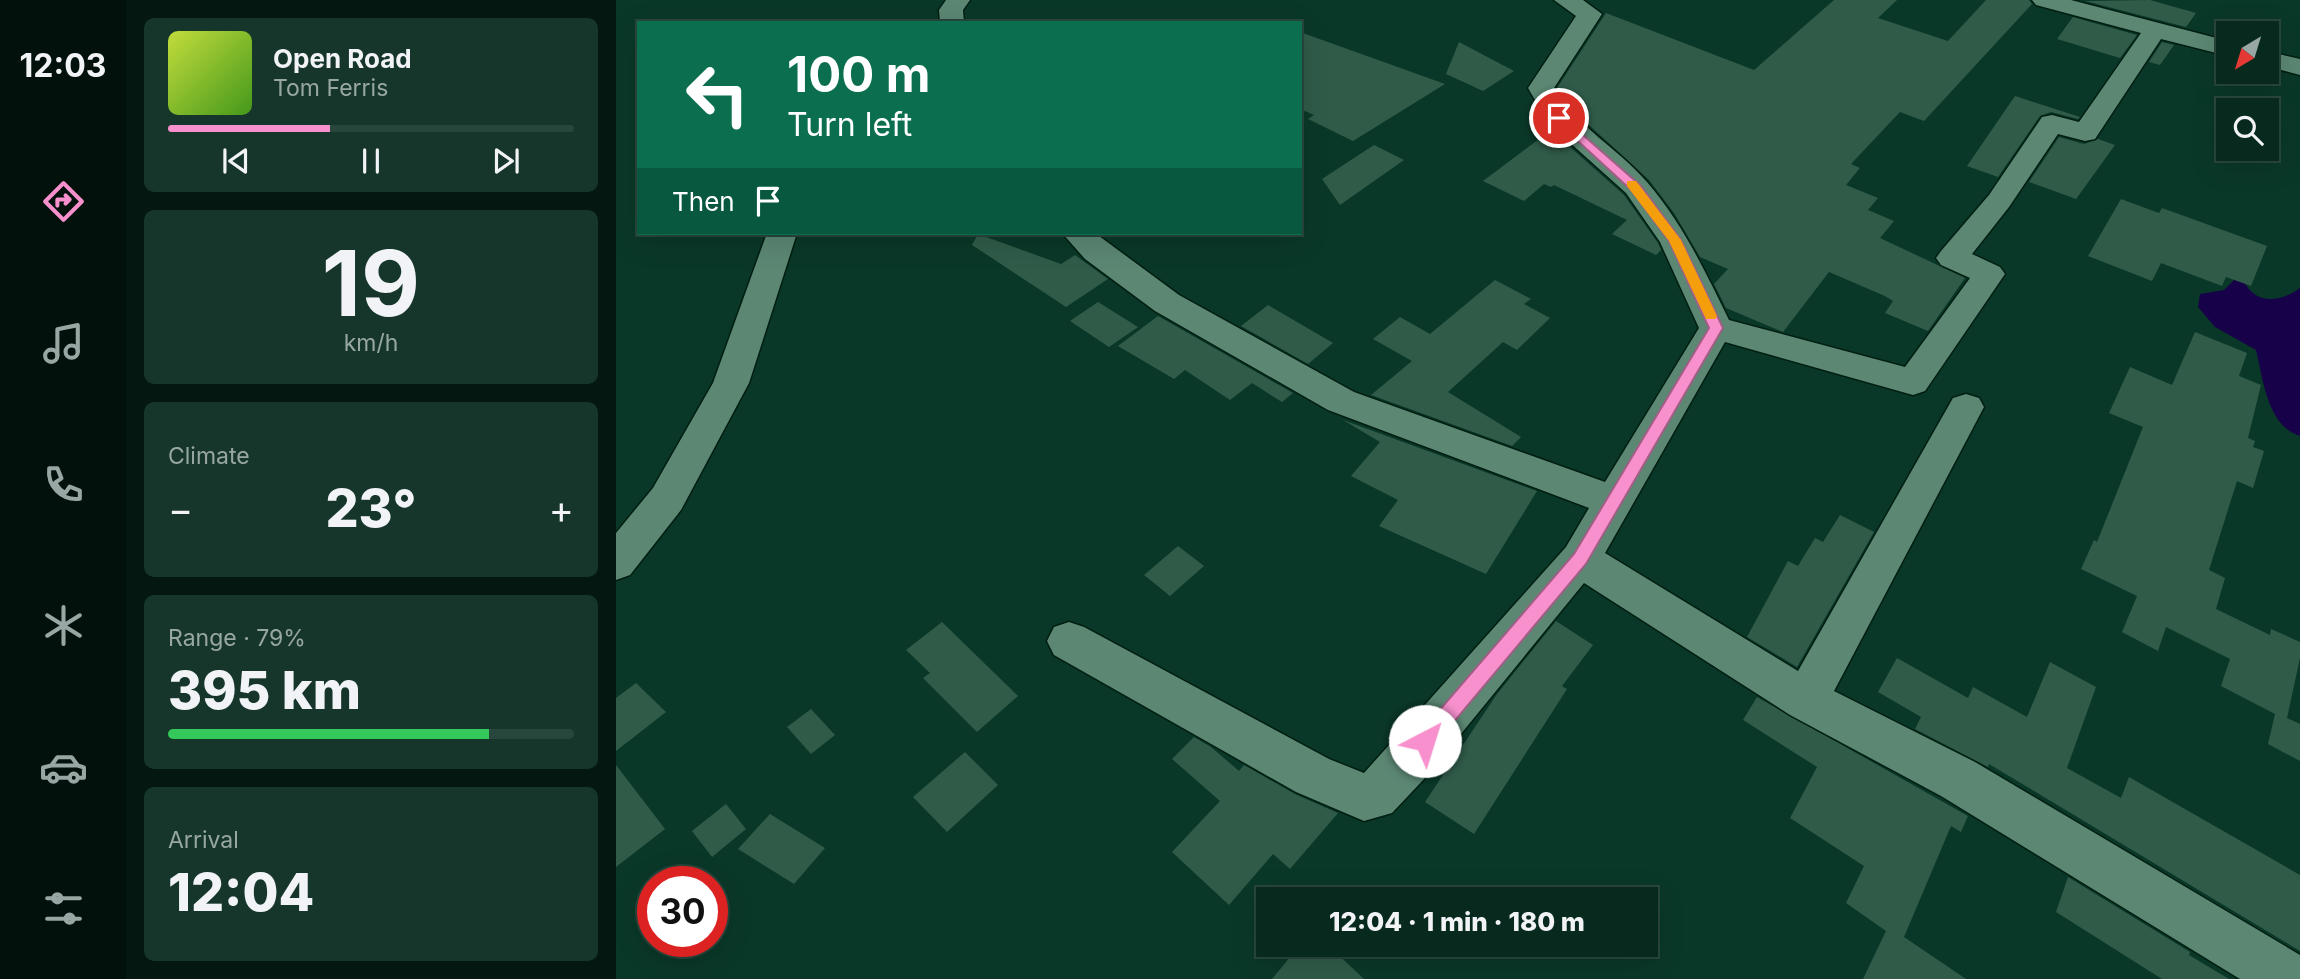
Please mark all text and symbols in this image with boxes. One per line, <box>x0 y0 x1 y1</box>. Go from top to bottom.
north arrow <box>2216 21 2278 84</box>
map controls <box>2216 21 2279 161</box>
text: Open Road <box>273 43 412 74</box>
text: 100 m <box>787 45 931 104</box>
text: 12:03 <box>20 46 106 85</box>
icon: left <box>672 49 763 140</box>
text: Tom Ferris <box>273 74 388 102</box>
pin <box>1529 88 1589 148</box>
button: search <box>2216 98 2279 161</box>
icon: arrive <box>1540 99 1578 137</box>
text: Turn left <box>787 105 912 144</box>
icon: previous <box>217 142 255 180</box>
icon: pause <box>352 142 390 180</box>
icon: next <box>487 142 525 180</box>
icon: directions <box>39 177 88 226</box>
icon: arrive <box>749 182 787 220</box>
text: Then <box>672 186 735 217</box>
text: 19 <box>322 228 420 338</box>
icon: music <box>39 319 88 368</box>
text: km/h <box>344 329 398 357</box>
text: Climate <box>168 442 250 470</box>
icon: phone <box>39 460 88 509</box>
text: 23° <box>325 477 417 540</box>
text: − <box>168 486 193 532</box>
text: + <box>549 486 574 532</box>
icon: climate <box>39 601 88 650</box>
text: Range · 79% <box>168 624 306 652</box>
text: 395 km <box>168 659 361 722</box>
position arrow <box>1388 704 1462 778</box>
icon: car <box>39 743 88 792</box>
text: Arrival <box>168 826 239 854</box>
text: 12:04 <box>168 861 314 924</box>
speed limit sign: 30 <box>637 866 728 957</box>
icon: filters <box>39 884 88 933</box>
text: 12:04 · 1 min · 180 m <box>1329 906 1585 937</box>

